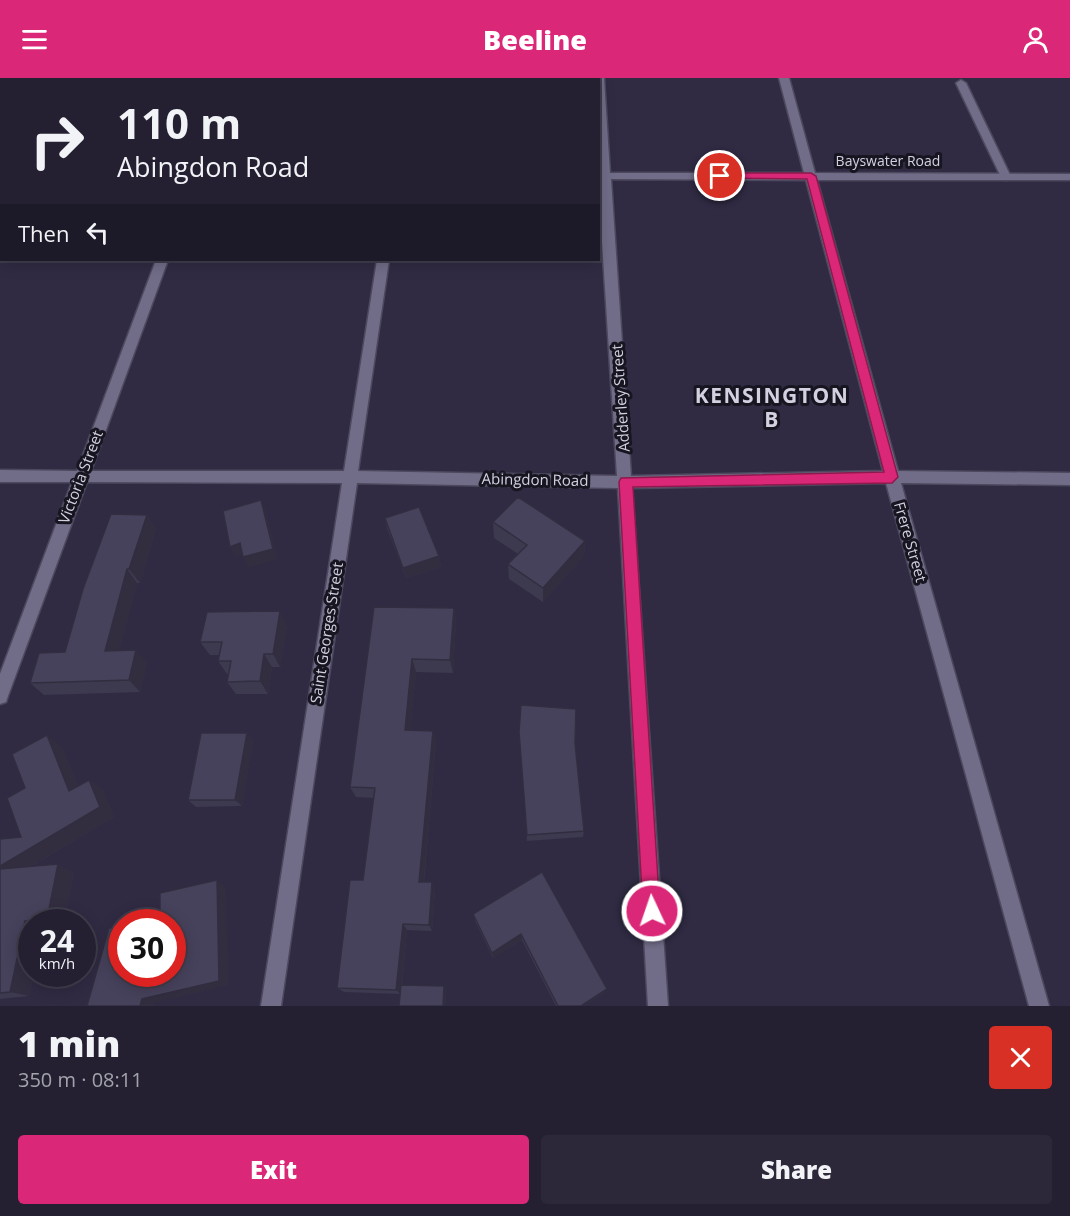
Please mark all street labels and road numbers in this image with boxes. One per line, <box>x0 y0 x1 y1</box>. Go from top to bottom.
street label: Bayswater Road <box>836 151 940 170</box>
street label: Adderley Street <box>606 344 634 453</box>
street label: Victoria Street <box>53 427 107 526</box>
street label: Abingdon Road <box>481 468 589 490</box>
street label: Frere Street <box>890 499 932 584</box>
street label: Saint Georges Street <box>305 561 347 705</box>

